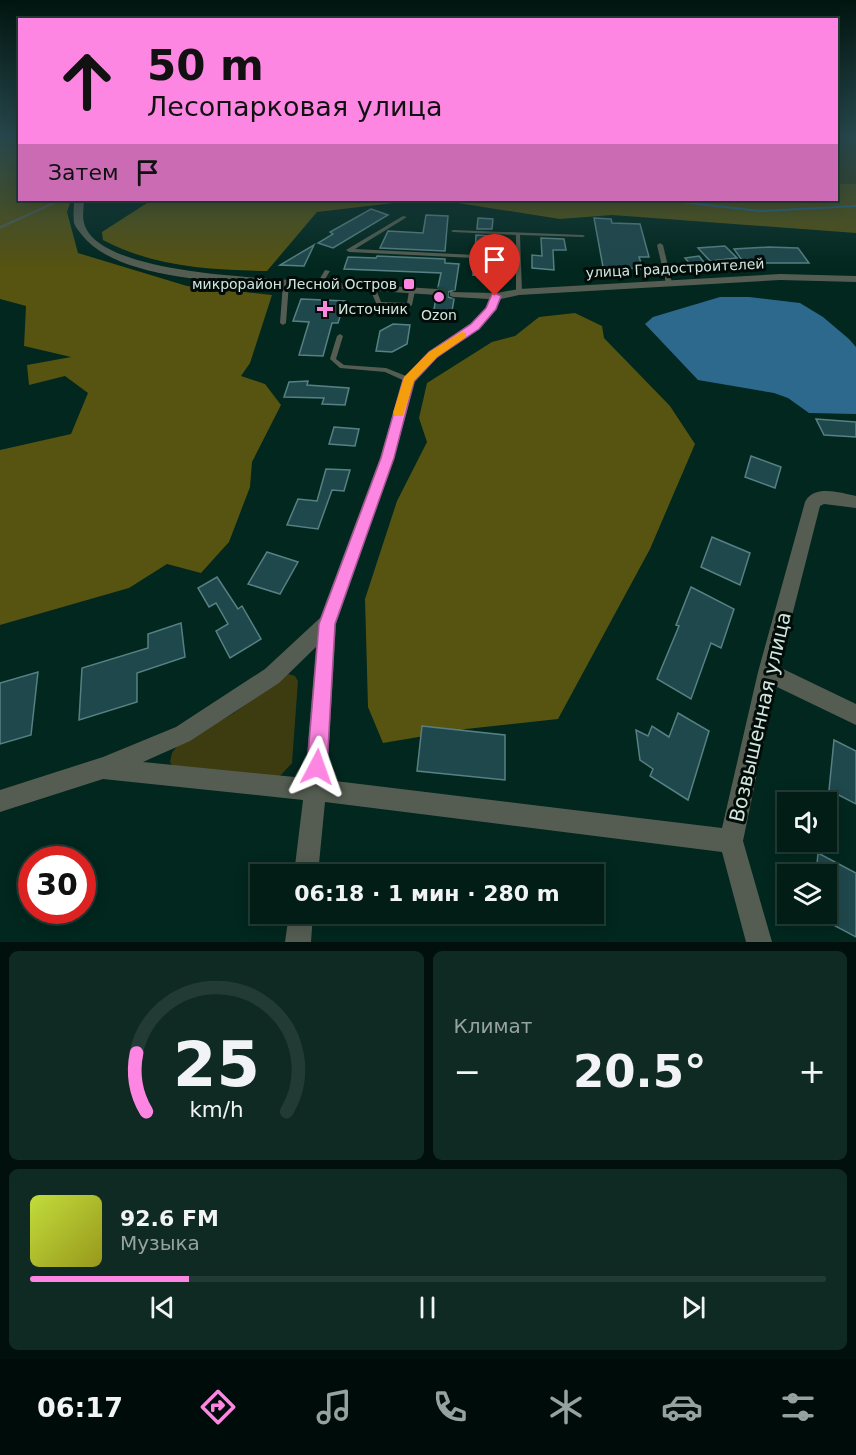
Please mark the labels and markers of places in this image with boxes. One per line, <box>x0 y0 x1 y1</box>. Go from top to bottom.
pin <box>469 234 520 296</box>
place label: микрорайон Лесной Остров <box>192 276 397 292</box>
marker: микрорайон Лесной Остров <box>402 277 416 291</box>
marker: Ozon <box>432 290 446 304</box>
marker: Источник <box>316 300 334 318</box>
place label: Источник <box>338 301 408 317</box>
place label: Ozon <box>421 307 457 323</box>

